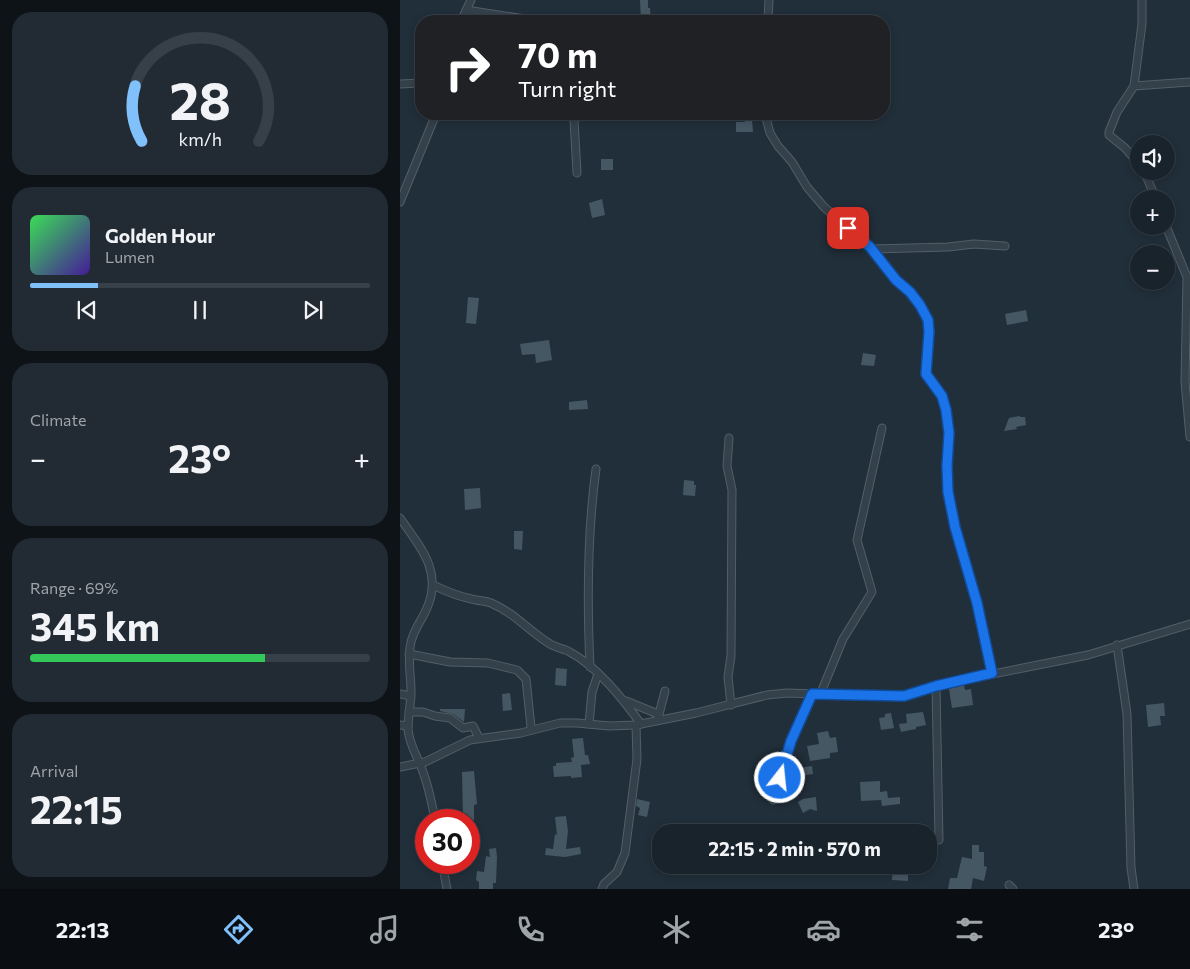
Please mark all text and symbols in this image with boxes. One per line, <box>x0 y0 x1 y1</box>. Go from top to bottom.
text: 70 m <box>518 32 598 75</box>
icon: right <box>435 35 500 100</box>
text: 28 <box>169 67 231 131</box>
text: Turn right <box>518 75 616 102</box>
text: km/h <box>178 128 222 150</box>
map controls <box>1130 135 1175 290</box>
button: sound <box>1130 135 1175 180</box>
button: + <box>1130 190 1175 235</box>
pin <box>827 207 869 249</box>
icon: arrive <box>834 214 862 242</box>
text: Golden Hour <box>105 224 215 247</box>
button: − <box>1130 245 1175 290</box>
text: Lumen <box>105 247 155 266</box>
icon: previous <box>73 296 101 324</box>
icon: pause <box>186 296 214 324</box>
icon: next <box>299 296 327 324</box>
text: Climate <box>30 410 86 429</box>
text: 23° <box>168 434 231 481</box>
text: − <box>30 441 46 475</box>
text: + <box>354 441 370 475</box>
text: Range · 69% <box>30 578 118 597</box>
text: 345 km <box>30 602 160 649</box>
position arrow <box>753 751 805 803</box>
text: Arrival <box>30 761 78 780</box>
text: 22:15 <box>30 785 123 832</box>
speed limit sign: 30 <box>415 809 480 874</box>
text: 22:15 · 2 min · 570 m <box>708 837 881 860</box>
icon: directions <box>221 912 256 947</box>
icon: music <box>367 912 402 947</box>
icon: phone <box>513 912 548 947</box>
icon: climate <box>659 912 694 947</box>
icon: car <box>806 912 841 947</box>
icon: filters <box>952 912 987 947</box>
text: 22:13 <box>56 916 109 943</box>
text: 23° <box>1098 916 1134 943</box>

